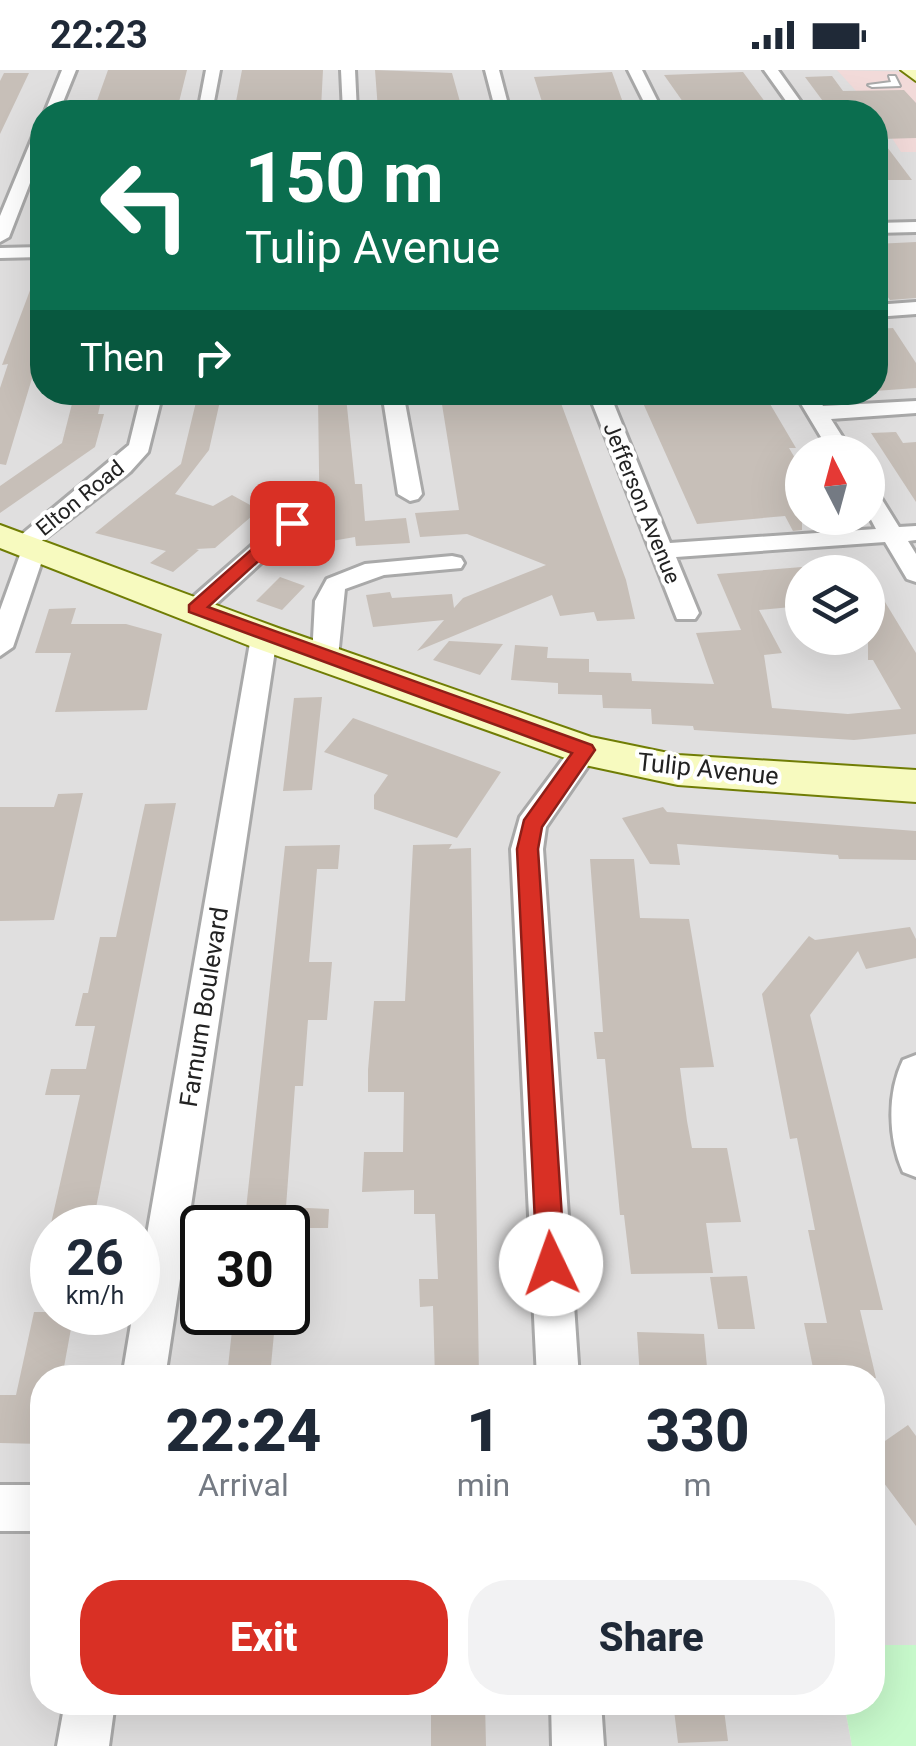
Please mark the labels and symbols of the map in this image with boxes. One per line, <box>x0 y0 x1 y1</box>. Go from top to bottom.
street label: Jefferson Avenue <box>598 419 686 587</box>
north arrow <box>785 435 885 535</box>
street label: Elton Road <box>31 455 129 541</box>
pin <box>250 481 335 566</box>
street label: Tulip Avenue <box>636 747 780 791</box>
street label: Farnum Boulevard <box>174 905 234 1109</box>
speed limit sign: 30 <box>180 1205 310 1335</box>
position arrow <box>499 1212 603 1316</box>

